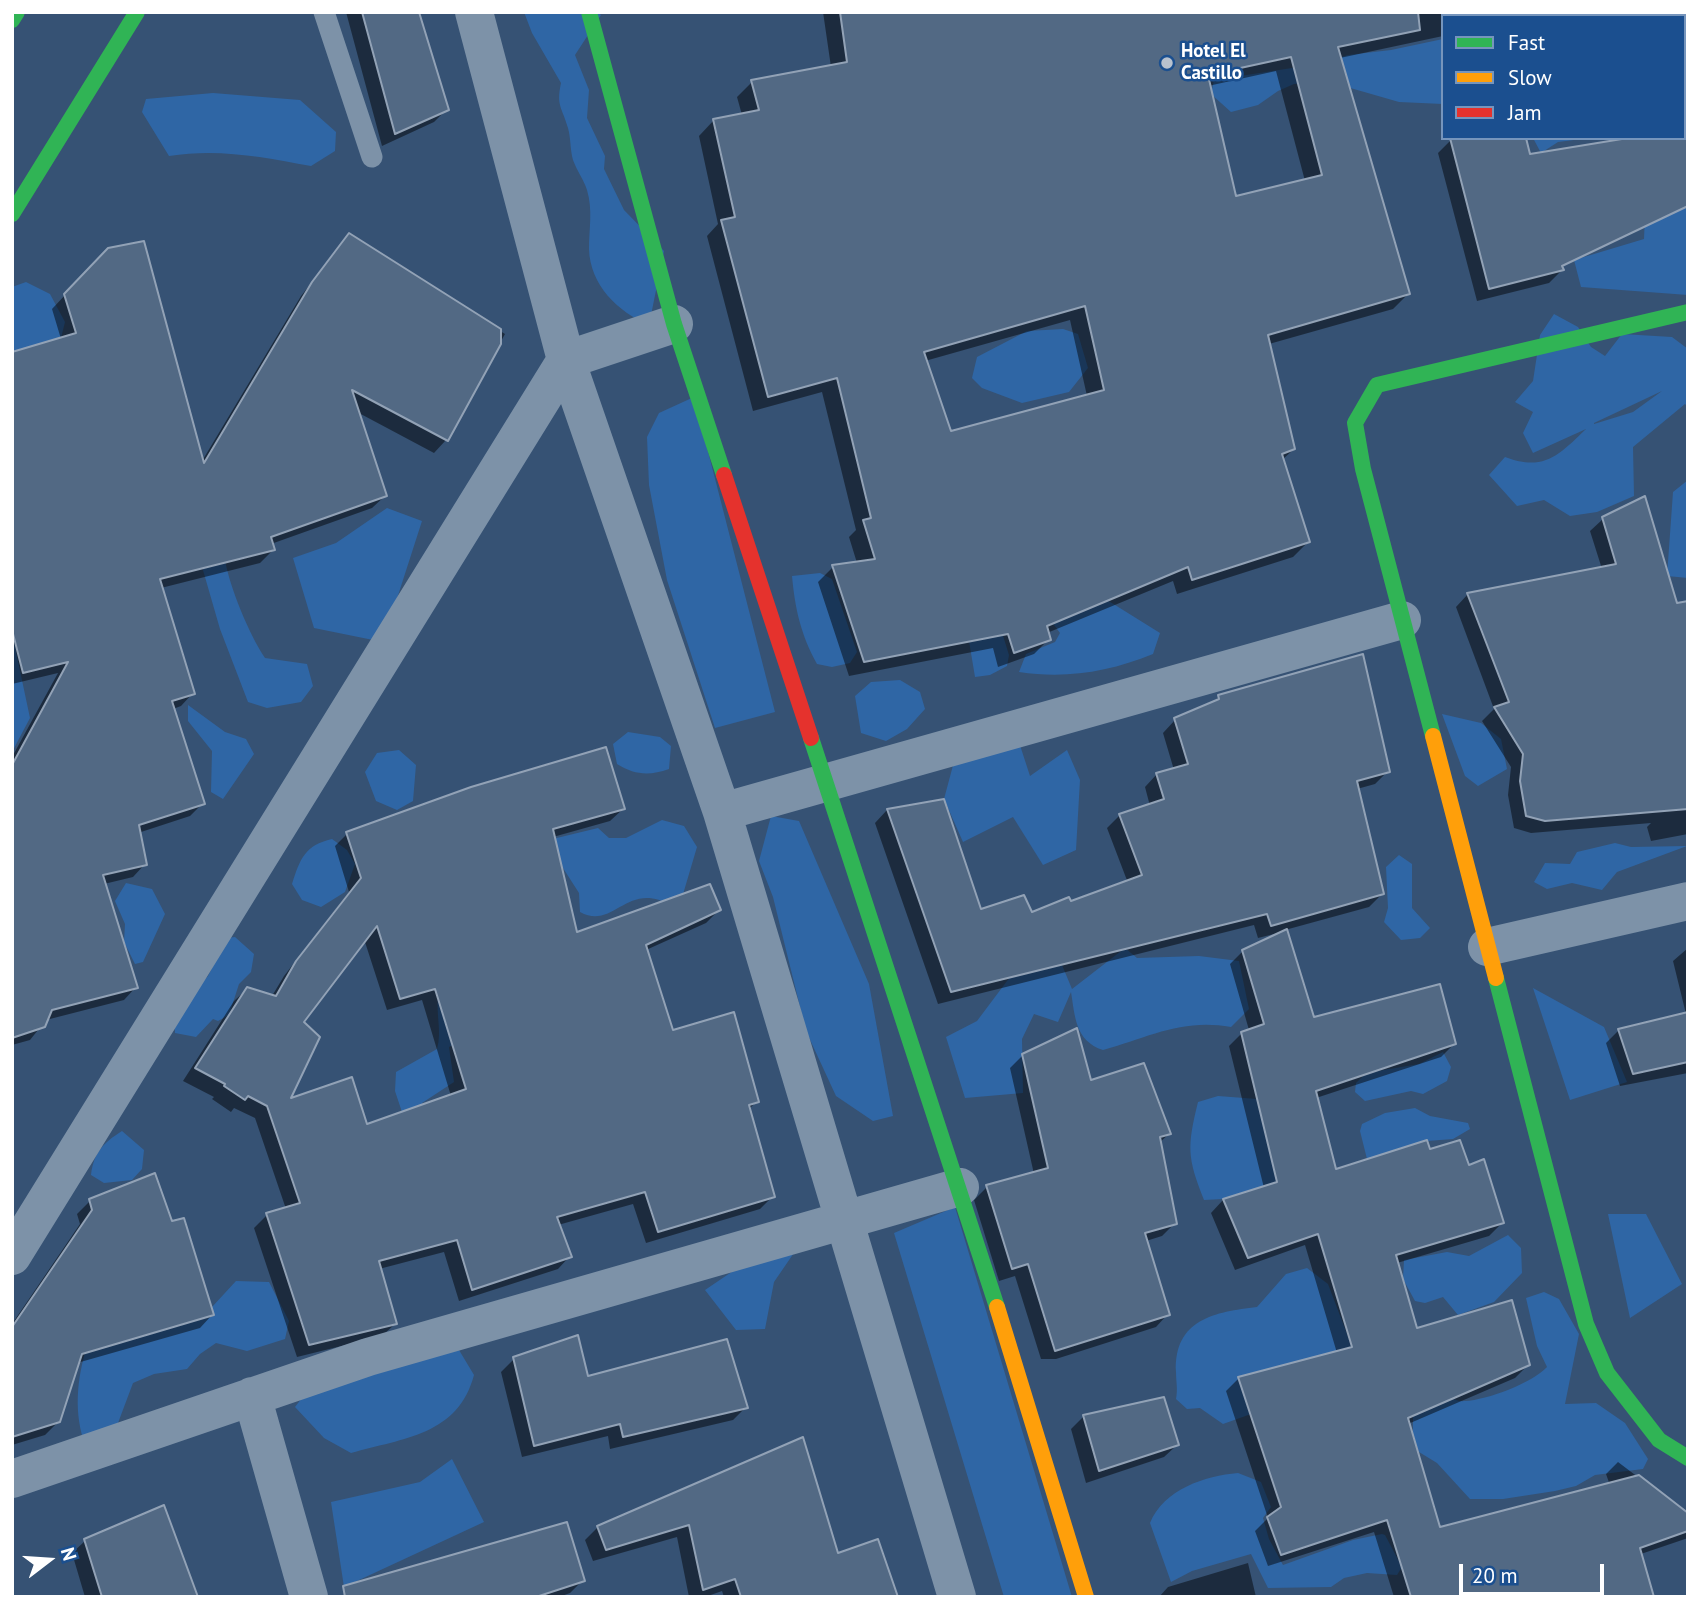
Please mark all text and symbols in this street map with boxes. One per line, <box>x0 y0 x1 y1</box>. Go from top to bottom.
legend <box>1441 14 1686 140</box>
text: Fast <box>1508 29 1545 56</box>
place label: Hotel El Castillo <box>1181 41 1246 85</box>
marker: Hotel El Castillo <box>1159 55 1175 71</box>
text: Slow <box>1508 64 1552 91</box>
text: Jam <box>1508 99 1542 126</box>
north arrow <box>14 1525 84 1595</box>
text: N <box>56 1544 82 1563</box>
scale bar <box>1462 1550 1607 1594</box>
text: 20 m <box>1472 1562 1518 1589</box>

